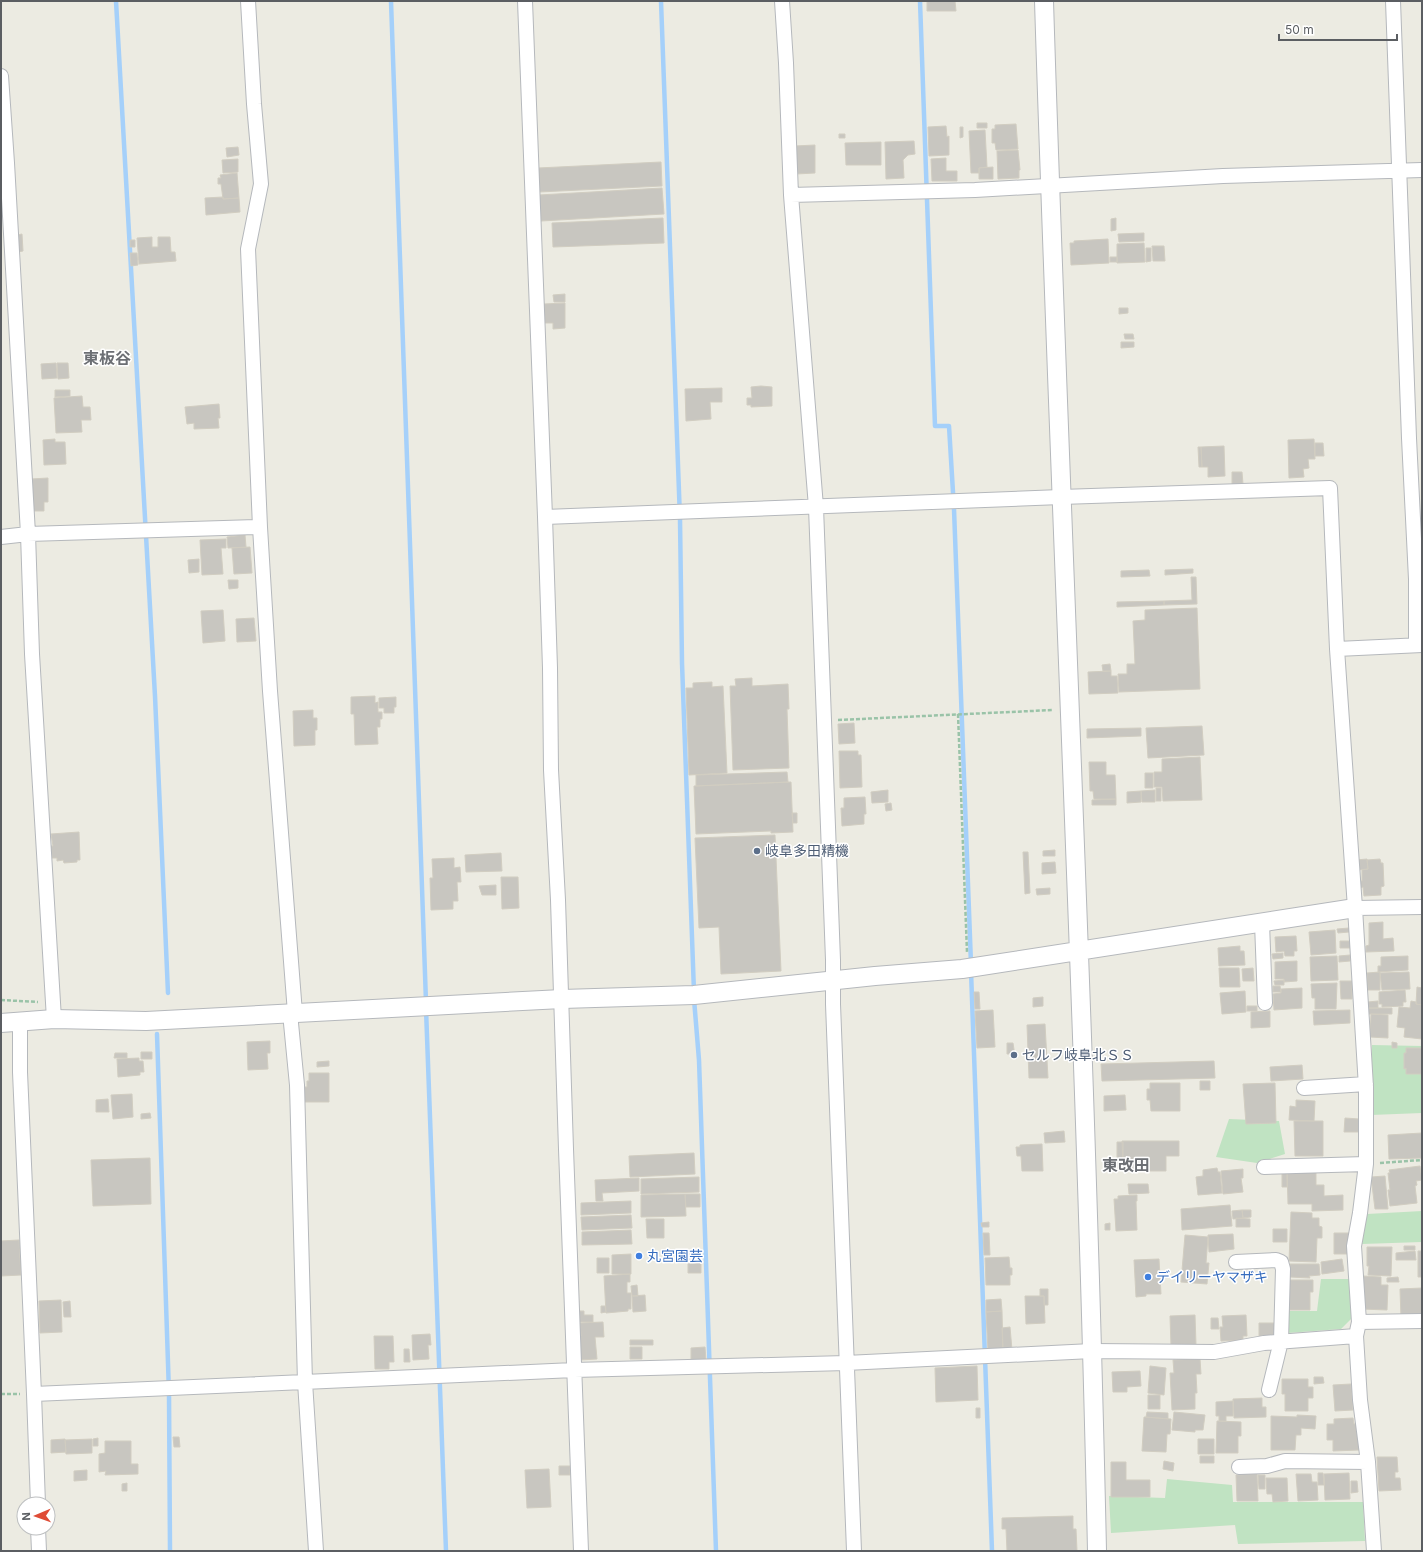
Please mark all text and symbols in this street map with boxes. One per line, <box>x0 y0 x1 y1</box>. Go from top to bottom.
scale bar <box>1279 16 1397 42</box>
text: 50 m <box>1285 22 1314 37</box>
district label: 東板谷 <box>83 348 131 368</box>
place label: 岐阜多田精機 <box>765 842 849 859</box>
marker: 岐阜多田精機 <box>752 846 762 856</box>
place label: セルフ岐阜北ＳＳ <box>1022 1046 1134 1063</box>
marker: セルフ岐阜北ＳＳ <box>1009 1050 1019 1060</box>
district label: 東改田 <box>1102 1155 1150 1175</box>
place label: 丸宮園芸 <box>647 1247 703 1264</box>
marker: 丸宮園芸 <box>634 1251 644 1261</box>
place label: デイリーヤマザキ <box>1156 1268 1268 1285</box>
marker: デイリーヤマザキ <box>1143 1272 1153 1282</box>
north arrow <box>16 1496 56 1536</box>
text: N <box>19 1512 33 1521</box>

